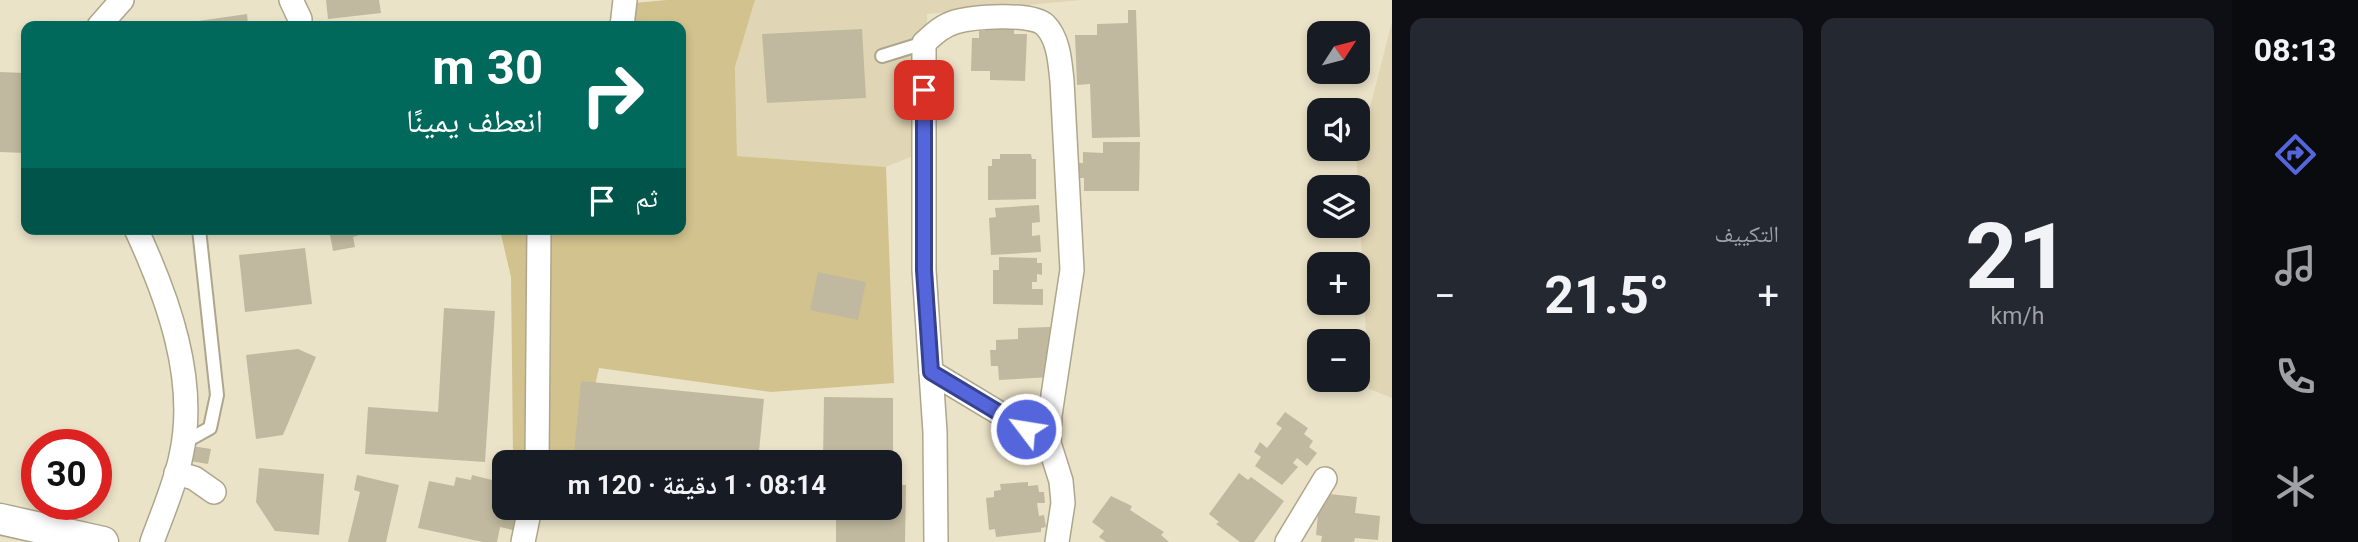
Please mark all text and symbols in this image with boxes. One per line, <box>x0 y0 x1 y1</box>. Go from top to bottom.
north arrow <box>1307 21 1370 84</box>
map controls <box>1307 21 1370 392</box>
text: 08:13 <box>2254 31 2336 69</box>
text: 30 m <box>432 39 543 96</box>
icon: right <box>567 49 658 140</box>
pin <box>894 60 954 120</box>
icon: arrive <box>905 71 943 109</box>
button: sound <box>1307 98 1370 161</box>
text: انعطف يمينًا <box>406 102 543 140</box>
icon: directions <box>2271 130 2320 179</box>
button: layers <box>1307 175 1370 238</box>
icon: arrive <box>583 182 621 220</box>
text: ثم <box>635 183 658 213</box>
text: 21 <box>1965 204 2070 310</box>
text: التكييف <box>1714 221 1779 248</box>
icon: music <box>2271 241 2320 290</box>
button: + <box>1307 252 1370 315</box>
text: 21.5° <box>1544 265 1669 326</box>
text: − <box>1434 274 1456 318</box>
text: + <box>1757 274 1779 318</box>
text: km/h <box>1991 303 2045 330</box>
button: − <box>1307 329 1370 392</box>
icon: phone <box>2271 352 2320 401</box>
position arrow <box>989 392 1063 466</box>
speed limit sign: 30 <box>21 429 112 520</box>
icon: climate <box>2271 462 2320 511</box>
text: 08:14 · 1 دقيقة · 120 m <box>568 470 826 500</box>

